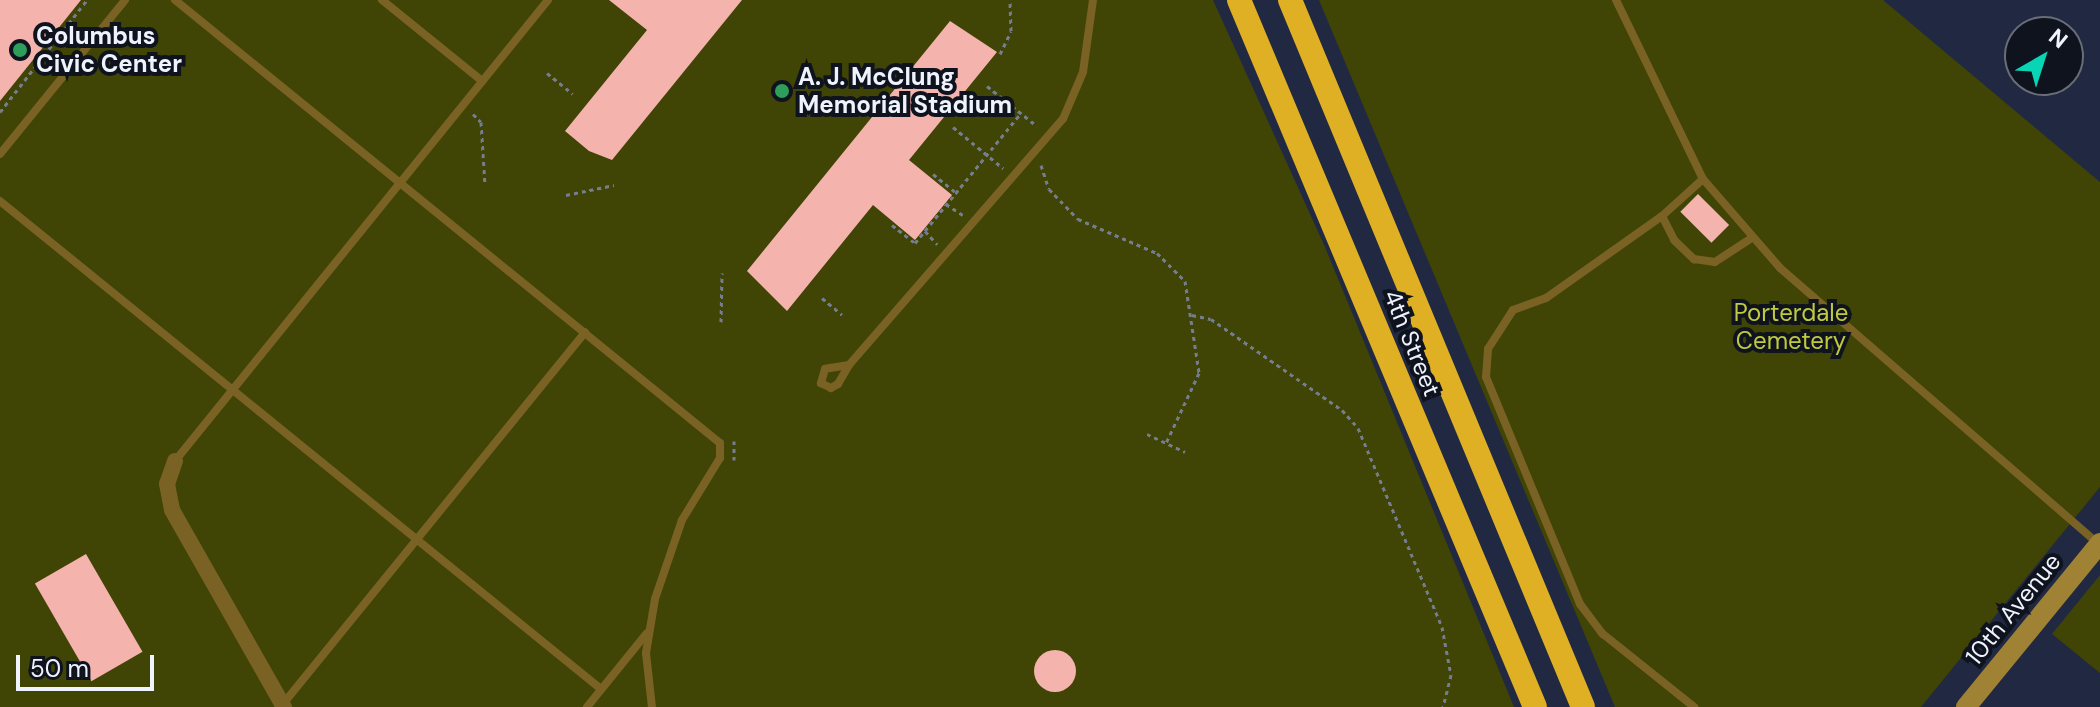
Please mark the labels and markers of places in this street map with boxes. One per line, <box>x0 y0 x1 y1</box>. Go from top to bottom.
place label: Columbus Civic Center <box>36 22 182 78</box>
marker: Columbus Civic Center <box>11 41 29 59</box>
place label: A. J. McClung Memorial Stadium <box>798 63 1012 119</box>
marker: A. J. McClung Memorial Stadium <box>773 82 791 100</box>

